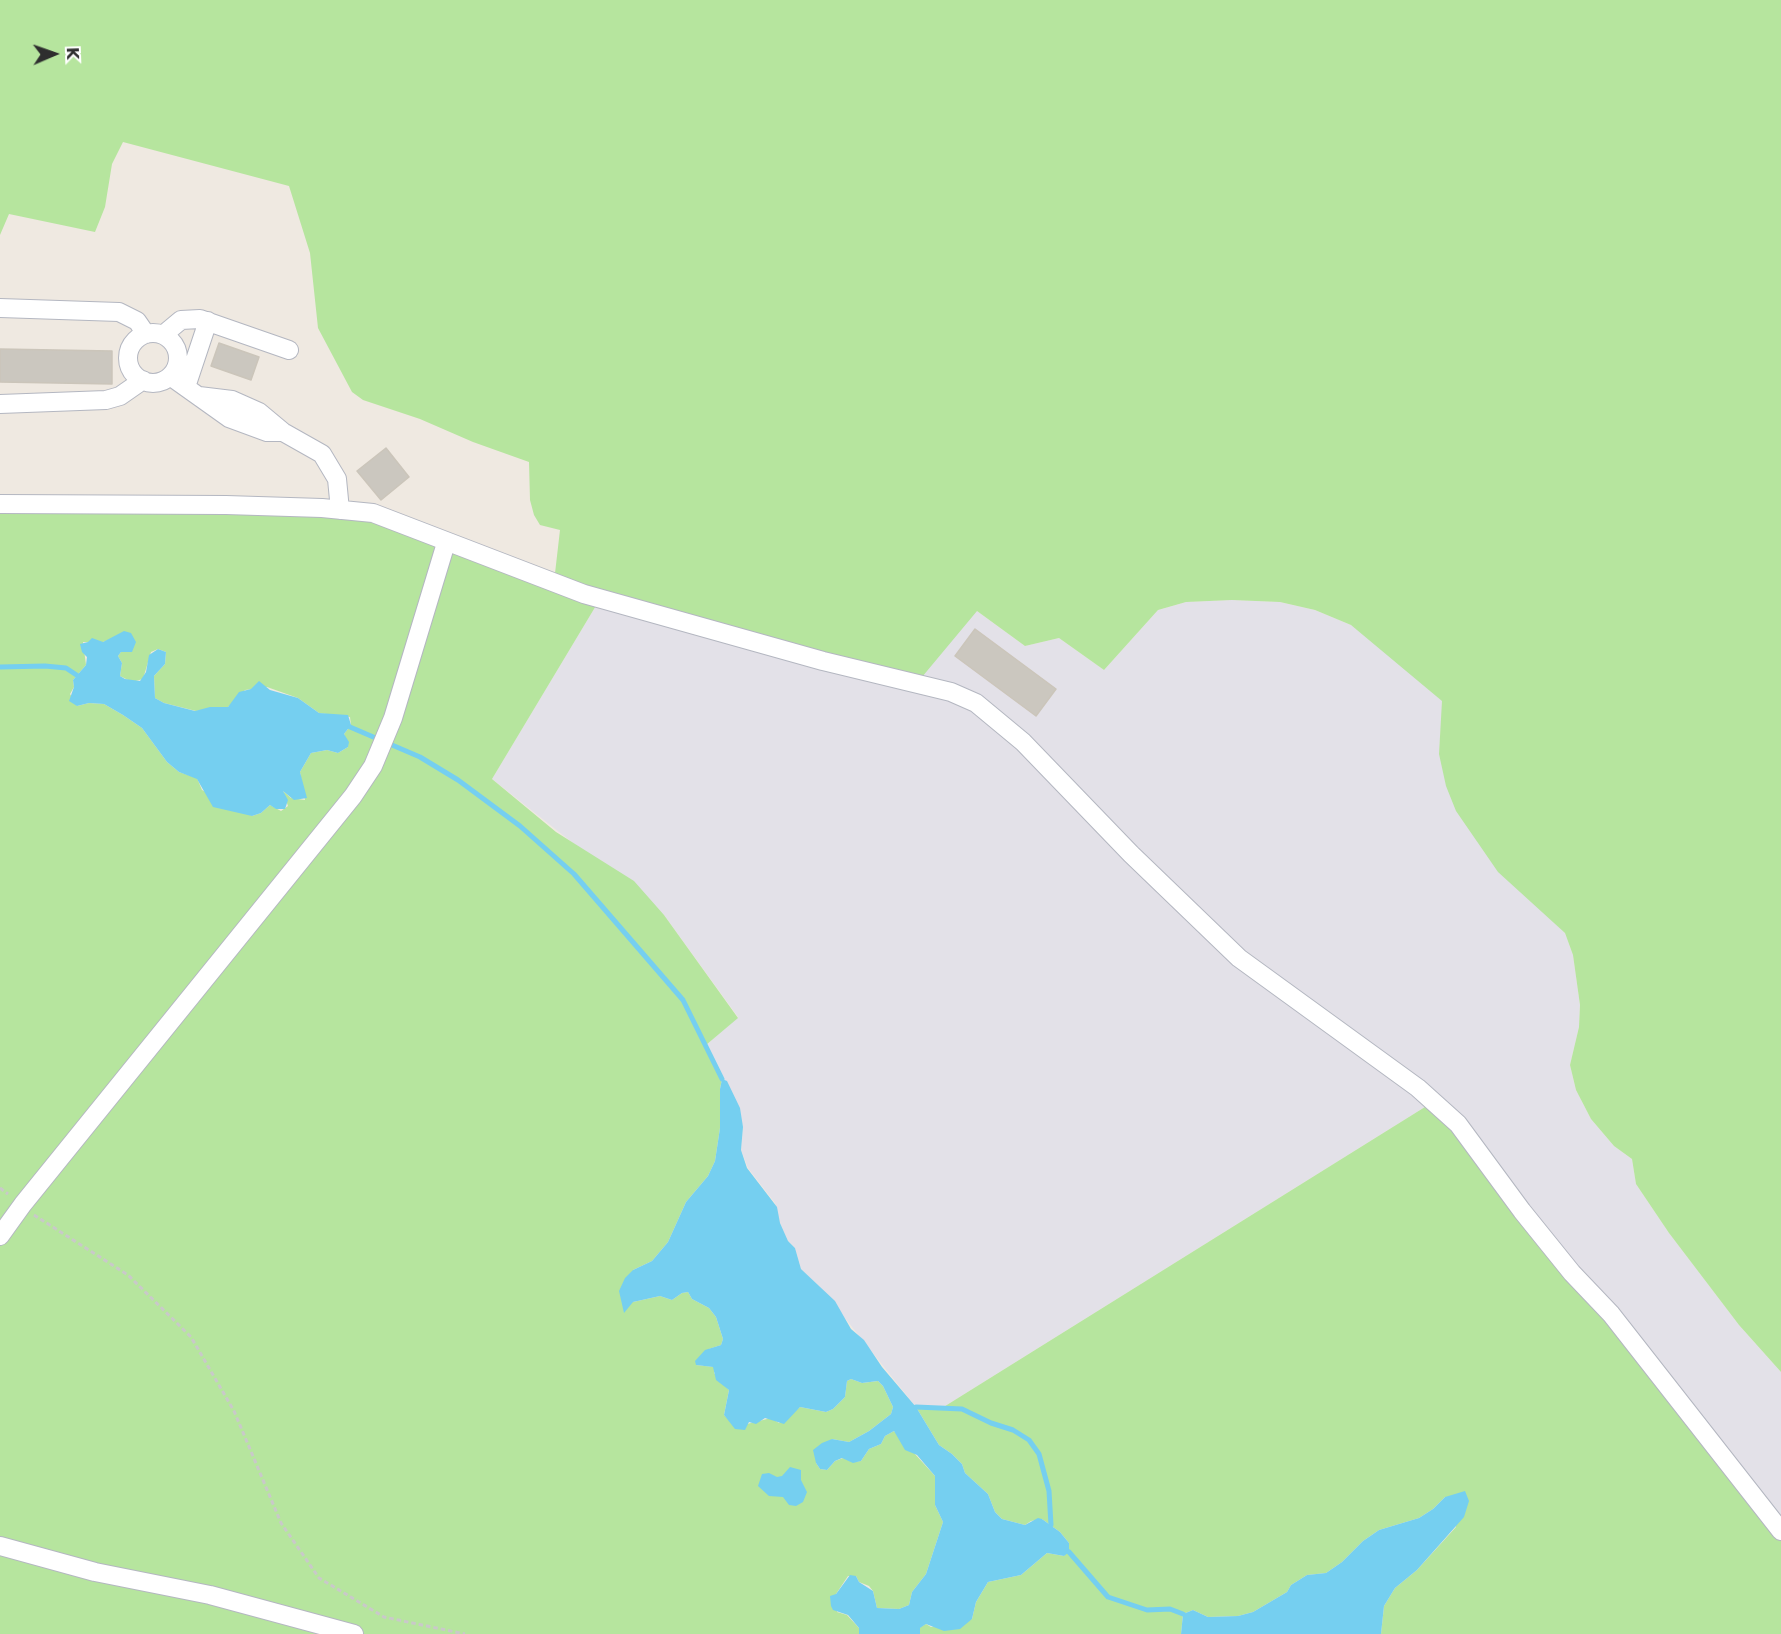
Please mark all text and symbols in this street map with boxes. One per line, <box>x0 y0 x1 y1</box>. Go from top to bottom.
north arrow <box>24 24 84 84</box>
text: K <box>63 47 82 60</box>

